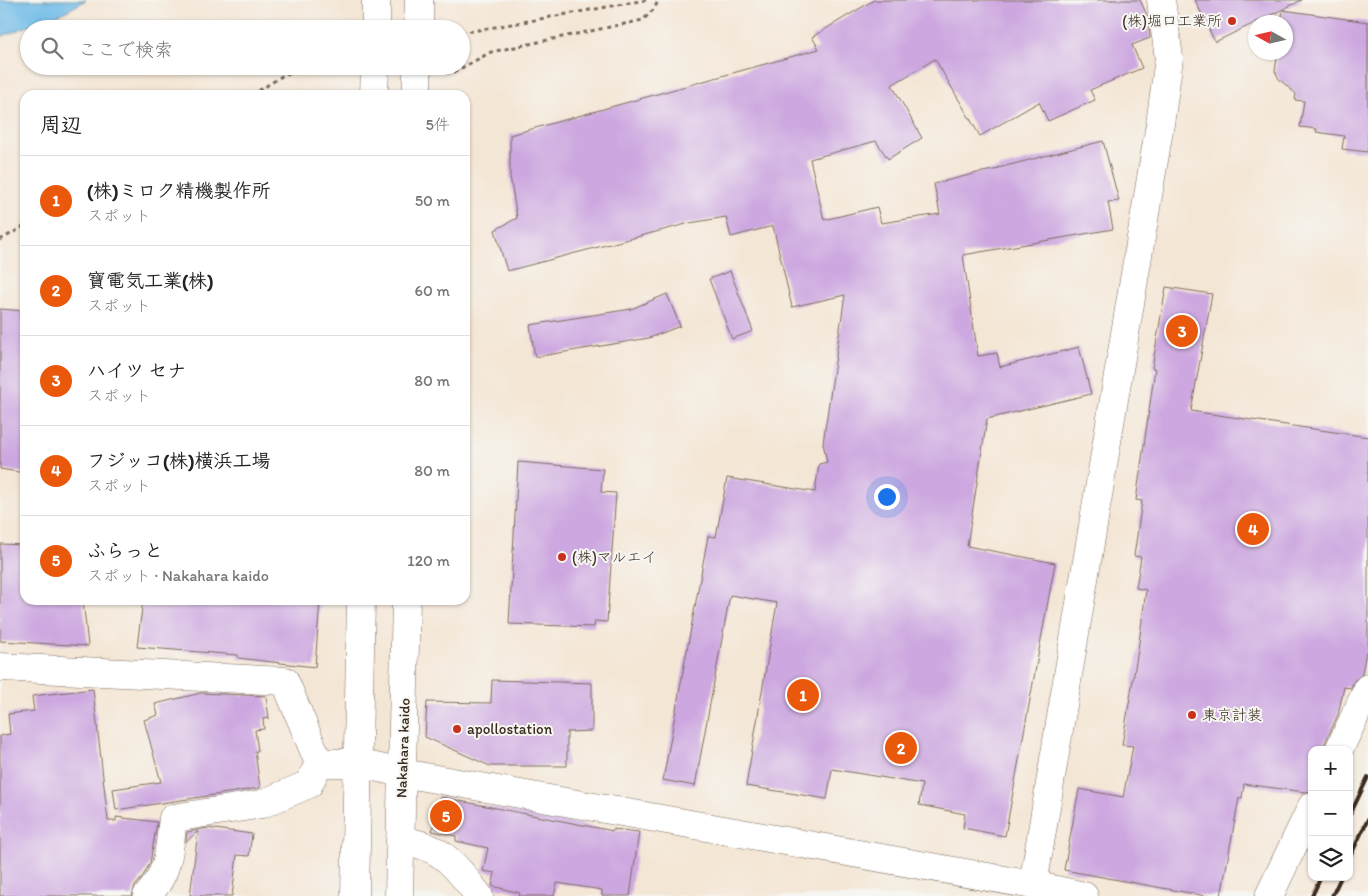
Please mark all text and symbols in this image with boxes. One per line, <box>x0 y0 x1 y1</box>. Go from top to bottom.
place label: (株)堀口工業所 <box>1122 12 1222 30</box>
marker: (株)堀口工業所 <box>1226 15 1238 27</box>
north arrow <box>1248 15 1293 60</box>
search box <box>20 20 470 75</box>
icon: search <box>38 34 66 62</box>
text: ここで検索 <box>78 38 173 61</box>
text: 周辺 <box>40 112 82 137</box>
text: 5件 <box>426 115 450 134</box>
text: (株)ミロク精機製作所 <box>87 179 270 202</box>
text: 1 <box>52 191 60 210</box>
text: 50 m <box>415 191 450 210</box>
text: スポット <box>87 206 151 225</box>
text: 寶電気工業(株) <box>87 269 213 292</box>
text: 2 <box>52 281 60 300</box>
text: 60 m <box>415 281 450 300</box>
text: スポット <box>87 296 151 315</box>
pin: 3 <box>1166 312 1198 350</box>
text: ハイツ セナ <box>87 359 186 382</box>
text: 3 <box>52 371 60 390</box>
text: 80 m <box>414 371 450 390</box>
text: スポット <box>87 386 151 405</box>
text: フジッコ(株)横浜工場 <box>87 449 270 472</box>
text: 4 <box>51 461 61 480</box>
text: 80 m <box>414 461 450 480</box>
text: スポット <box>87 476 151 495</box>
your location <box>874 484 900 510</box>
pin: 4 <box>1237 510 1269 548</box>
text: ふらっと <box>87 539 163 562</box>
place label: (株)マルエイ <box>572 548 656 566</box>
text: 5 <box>52 551 60 570</box>
text: 120 m <box>407 551 450 570</box>
marker: (株)マルエイ <box>556 551 568 563</box>
text: スポット · Nakahara kaido <box>87 566 269 585</box>
pin: 1 <box>787 676 819 714</box>
street label: Nakahara kaido <box>392 698 414 798</box>
place label: 東京計装 <box>1202 706 1262 724</box>
marker: 東京計装 <box>1186 709 1198 721</box>
place label: apollostation <box>467 720 553 738</box>
marker: apollostation <box>451 723 463 735</box>
pin: 2 <box>885 729 917 767</box>
map controls <box>1308 746 1353 881</box>
button: + <box>1308 746 1353 791</box>
button: − <box>1308 791 1353 836</box>
pin: 5 <box>430 797 462 835</box>
button: layers <box>1308 836 1353 881</box>

